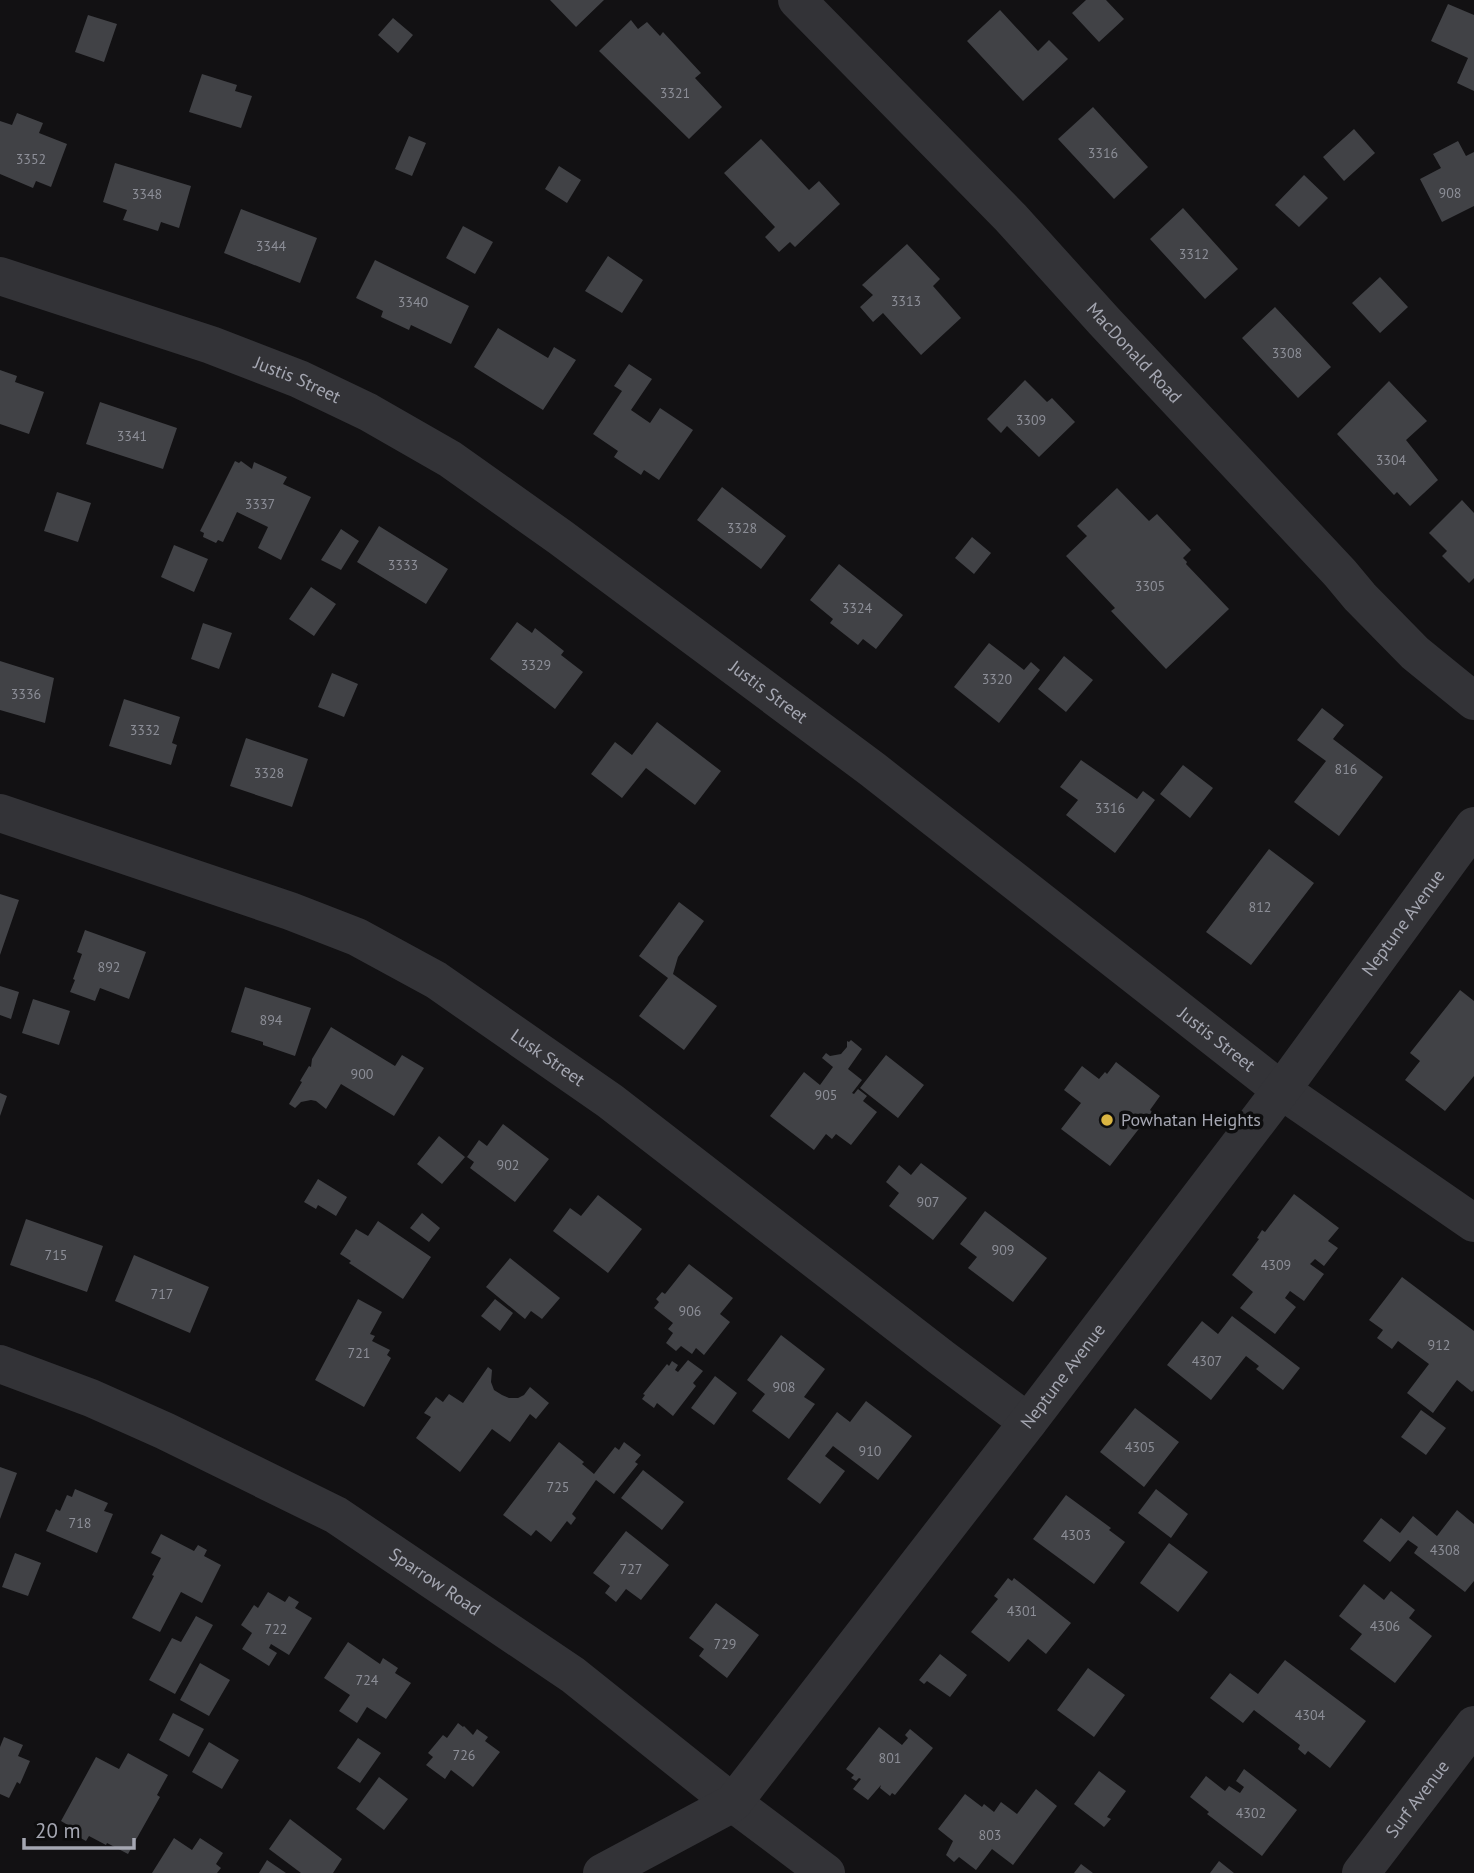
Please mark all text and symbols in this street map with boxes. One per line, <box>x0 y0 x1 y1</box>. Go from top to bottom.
house number: 3321 <box>660 84 690 102</box>
house number: 3316 <box>1088 144 1118 162</box>
house number: 3352 <box>16 150 46 168</box>
house number: 908 <box>1439 184 1461 202</box>
house number: 3348 <box>132 185 162 203</box>
house number: 3344 <box>256 237 287 255</box>
house number: 3312 <box>1179 245 1209 263</box>
house number: 3313 <box>891 292 921 310</box>
house number: 3340 <box>398 293 429 311</box>
street label: MacDonald Road <box>1082 297 1187 408</box>
house number: 3308 <box>1272 344 1302 362</box>
street label: Justis Street <box>250 350 344 408</box>
house number: 3309 <box>1016 411 1046 429</box>
house number: 3341 <box>117 427 147 445</box>
house number: 3304 <box>1376 451 1407 469</box>
house number: 3337 <box>245 495 275 513</box>
house number: 3328 <box>727 519 757 537</box>
house number: 3333 <box>388 556 418 574</box>
house number: 3305 <box>1135 577 1165 595</box>
house number: 3324 <box>842 599 873 617</box>
street label: Justis Street <box>724 654 813 728</box>
house number: 3329 <box>521 656 551 674</box>
house number: 3320 <box>982 670 1013 688</box>
house number: 3336 <box>11 685 41 703</box>
house number: 3332 <box>130 721 160 739</box>
house number: 816 <box>1335 760 1357 778</box>
house number: 3328 <box>254 764 284 782</box>
house number: 3316 <box>1095 799 1125 817</box>
street label: Neptune Avenue <box>1356 865 1450 980</box>
house number: 812 <box>1249 898 1271 916</box>
house number: 892 <box>98 958 120 976</box>
street label: Justis Street <box>1173 1001 1260 1076</box>
house number: 894 <box>260 1011 283 1029</box>
street label: Lusk Street <box>506 1024 590 1091</box>
house number: 900 <box>351 1065 374 1083</box>
house number: 905 <box>815 1086 837 1104</box>
place label: Powhatan Heights <box>1121 1108 1261 1131</box>
marker: Powhatan Heights <box>1099 1112 1115 1128</box>
house number: 902 <box>497 1156 519 1174</box>
house number: 907 <box>917 1193 939 1211</box>
house number: 909 <box>992 1241 1014 1259</box>
house number: 715 <box>45 1246 67 1264</box>
house number: 4309 <box>1261 1256 1291 1274</box>
house number: 717 <box>151 1285 173 1303</box>
house number: 906 <box>679 1302 701 1320</box>
street label: Neptune Avenue <box>1015 1319 1110 1433</box>
house number: 912 <box>1428 1336 1450 1354</box>
house number: 721 <box>348 1344 370 1362</box>
house number: 4307 <box>1192 1352 1222 1370</box>
house number: 908 <box>773 1378 795 1396</box>
house number: 4305 <box>1125 1438 1155 1456</box>
house number: 910 <box>859 1442 882 1460</box>
house number: 725 <box>547 1478 569 1496</box>
house number: 718 <box>69 1514 91 1532</box>
house number: 4303 <box>1061 1526 1091 1544</box>
house number: 4308 <box>1430 1541 1460 1559</box>
street label: Sparrow Road <box>385 1542 485 1620</box>
house number: 727 <box>620 1560 642 1578</box>
house number: 4301 <box>1007 1602 1037 1620</box>
house number: 4306 <box>1370 1617 1400 1635</box>
house number: 722 <box>265 1620 287 1638</box>
house number: 729 <box>714 1635 736 1653</box>
house number: 724 <box>356 1671 379 1689</box>
house number: 4304 <box>1295 1706 1326 1724</box>
house number: 726 <box>453 1746 475 1764</box>
house number: 801 <box>879 1749 901 1767</box>
street label: Surf Avenue <box>1380 1755 1454 1842</box>
house number: 4302 <box>1236 1804 1266 1822</box>
scale bar <box>24 1806 135 1850</box>
text: 20 m <box>35 1817 81 1844</box>
house number: 803 <box>979 1826 1001 1844</box>

